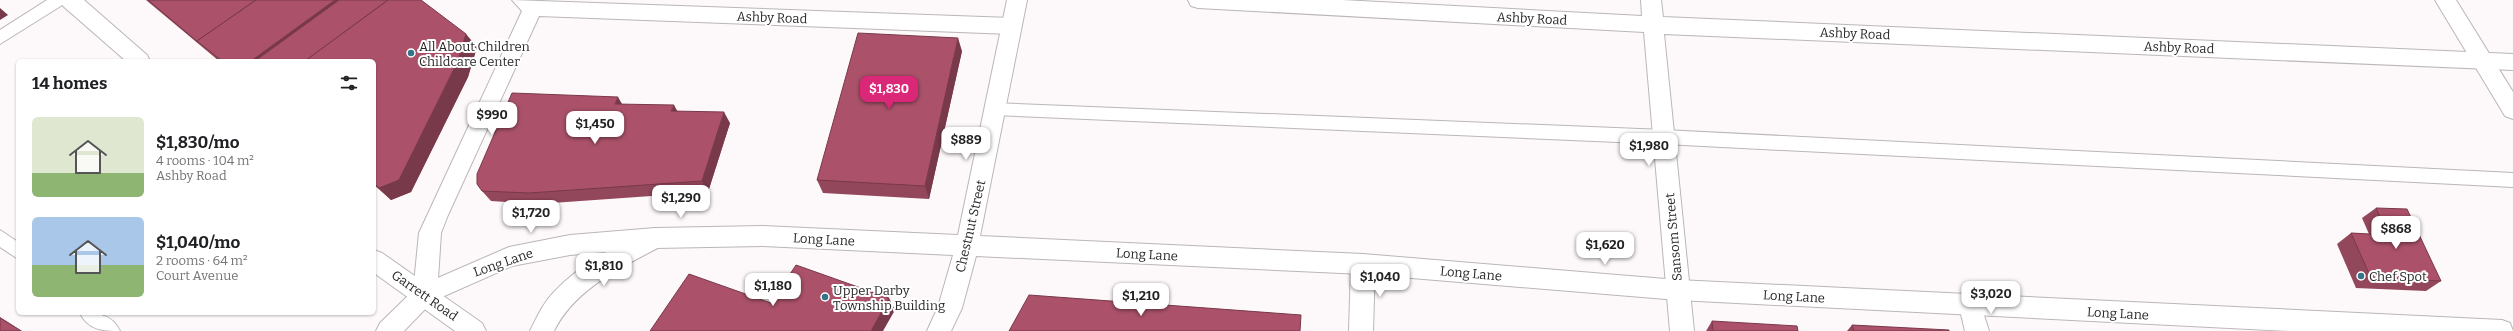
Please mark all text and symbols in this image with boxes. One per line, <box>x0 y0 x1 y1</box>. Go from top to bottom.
street label: Ashby Road <box>736 9 808 26</box>
street label: Ashby Road <box>1496 9 1568 28</box>
street label: Ashby Road <box>1819 25 1891 42</box>
place label: All About Children Childcare Center <box>419 39 531 69</box>
street label: Ashby Road <box>2143 39 2215 56</box>
marker: All About Children Childcare Center <box>406 48 416 58</box>
icon: filters <box>338 72 360 94</box>
text: 14 homes <box>32 73 107 94</box>
pin: $1,830 <box>856 76 922 110</box>
text: $1,830 <box>869 81 909 96</box>
pin: $990 <box>468 102 516 136</box>
text: $990 <box>476 107 508 122</box>
pin: $1,450 <box>562 111 628 145</box>
text: $1,450 <box>575 116 615 131</box>
pin: $889 <box>942 127 990 161</box>
text: $1,830/mo <box>156 132 240 153</box>
text: $889 <box>950 132 982 147</box>
icon: home <box>64 133 112 181</box>
pin: $1,980 <box>1616 133 1682 167</box>
text: $1,980 <box>1629 138 1669 153</box>
text: 4 rooms · 104 m² <box>156 153 254 168</box>
text: Ashby Road <box>156 168 227 183</box>
street label: Chestnut Street <box>953 178 988 274</box>
pin: $1,290 <box>648 185 714 219</box>
text: $1,290 <box>661 190 701 205</box>
street label: Sansom Street <box>1662 192 1685 282</box>
pin: $1,720 <box>498 200 564 234</box>
text: $1,720 <box>512 205 550 220</box>
pin: $868 <box>2372 216 2420 250</box>
text: $868 <box>2380 221 2412 236</box>
street label: Long Lane <box>793 230 855 249</box>
text: $1,040/mo <box>156 232 240 253</box>
pin: $1,620 <box>1572 232 1638 266</box>
icon: home <box>64 233 112 281</box>
text: $1,620 <box>1585 237 1625 252</box>
street label: Long Lane <box>471 245 535 280</box>
street label: Long Lane <box>1116 245 1178 264</box>
text: 2 rooms · 64 m² <box>156 253 248 268</box>
pin: $1,810 <box>571 253 637 287</box>
text: $1,810 <box>585 258 623 273</box>
street label: Long Lane <box>1439 263 1503 284</box>
pin: $1,040 <box>1347 264 1413 298</box>
street label: Garrett Road <box>389 267 461 324</box>
text: Court Avenue <box>156 268 238 283</box>
text: $1,040 <box>1360 269 1400 284</box>
place label: Chef Spot <box>2369 269 2427 284</box>
marker: Chef Spot <box>2356 271 2366 281</box>
pin: $1,180 <box>740 273 806 307</box>
text: $1,180 <box>754 278 792 293</box>
pin: $3,020 <box>1958 281 2024 315</box>
place label: Upper Darby Township Building <box>833 283 945 313</box>
pin: $1,210 <box>1108 283 1174 317</box>
text: $3,020 <box>1970 286 2012 301</box>
street label: Long Lane <box>1763 287 1825 306</box>
text: $1,210 <box>1122 288 1160 303</box>
marker: Upper Darby Township Building <box>820 292 830 302</box>
street label: Long Lane <box>2087 304 2149 323</box>

